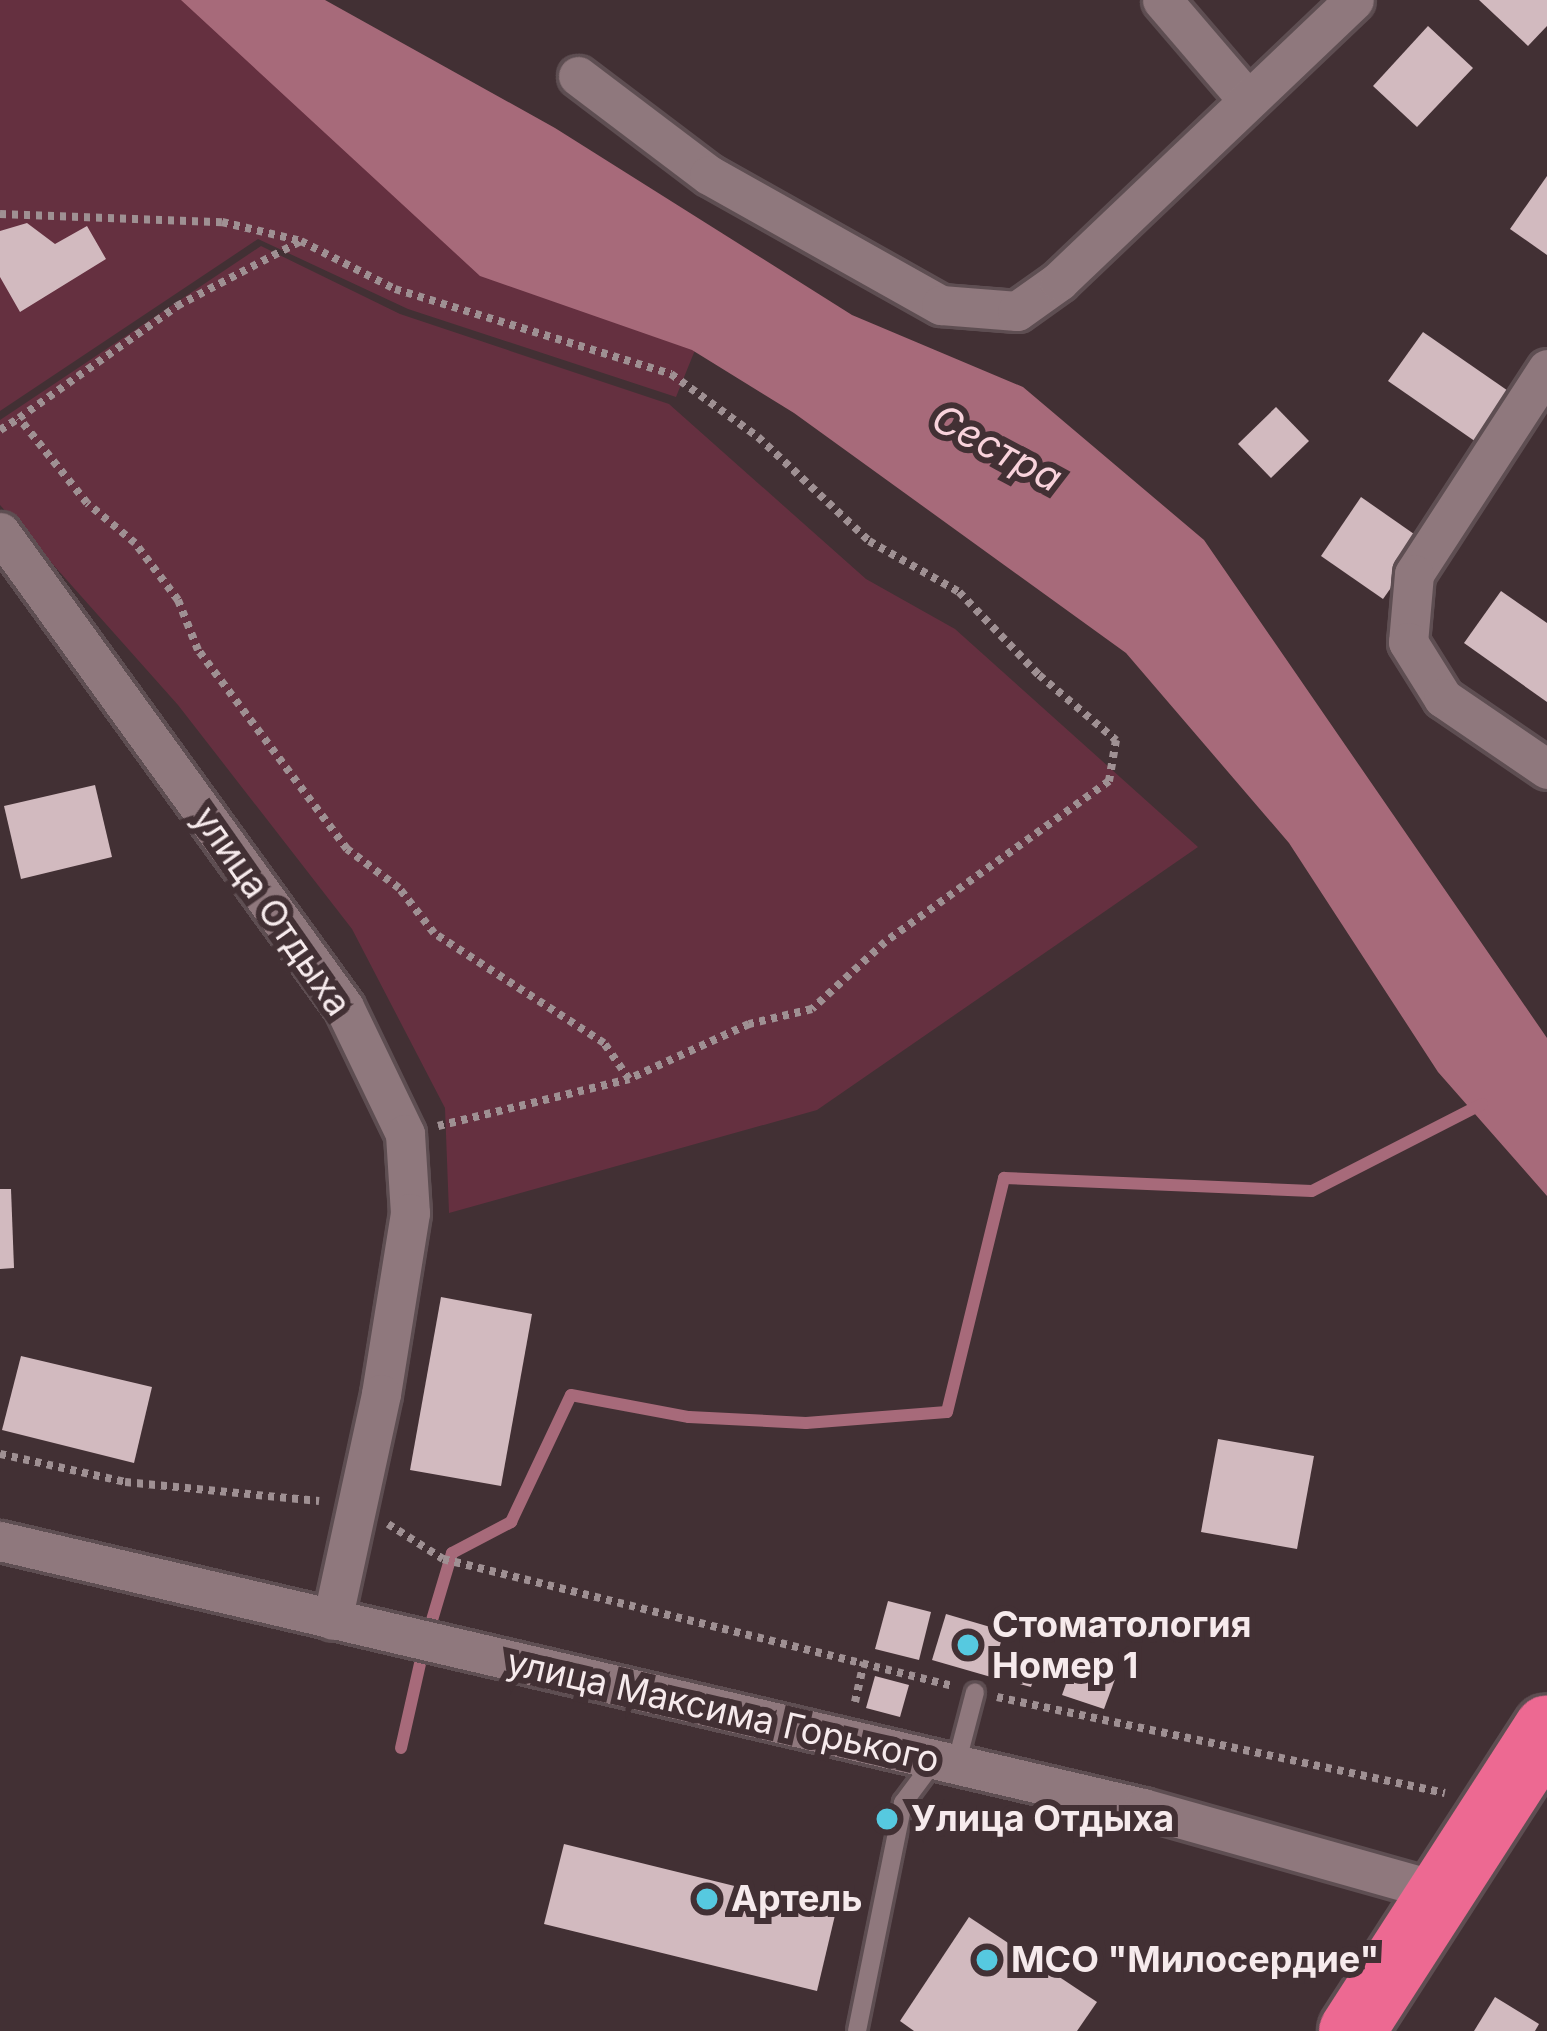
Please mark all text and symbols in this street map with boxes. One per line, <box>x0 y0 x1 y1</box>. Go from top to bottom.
water label: Сестра <box>924 394 1070 502</box>
street label: улица Отдыха <box>184 798 360 1024</box>
place label: Стоматология Номер 1 <box>992 1602 1251 1687</box>
marker: Стоматология Номер 1 <box>955 1632 981 1658</box>
street label: улица Максима Горького <box>503 1640 943 1782</box>
place label: Улица Отдыха <box>911 1797 1174 1841</box>
marker: Улица Отдыха <box>874 1806 900 1832</box>
place label: Артель <box>731 1877 862 1921</box>
marker: Артель <box>694 1886 720 1912</box>
place label: МСО "Милосердие" <box>1011 1938 1379 1982</box>
marker: МСО "Милосердие" <box>974 1947 1000 1973</box>

